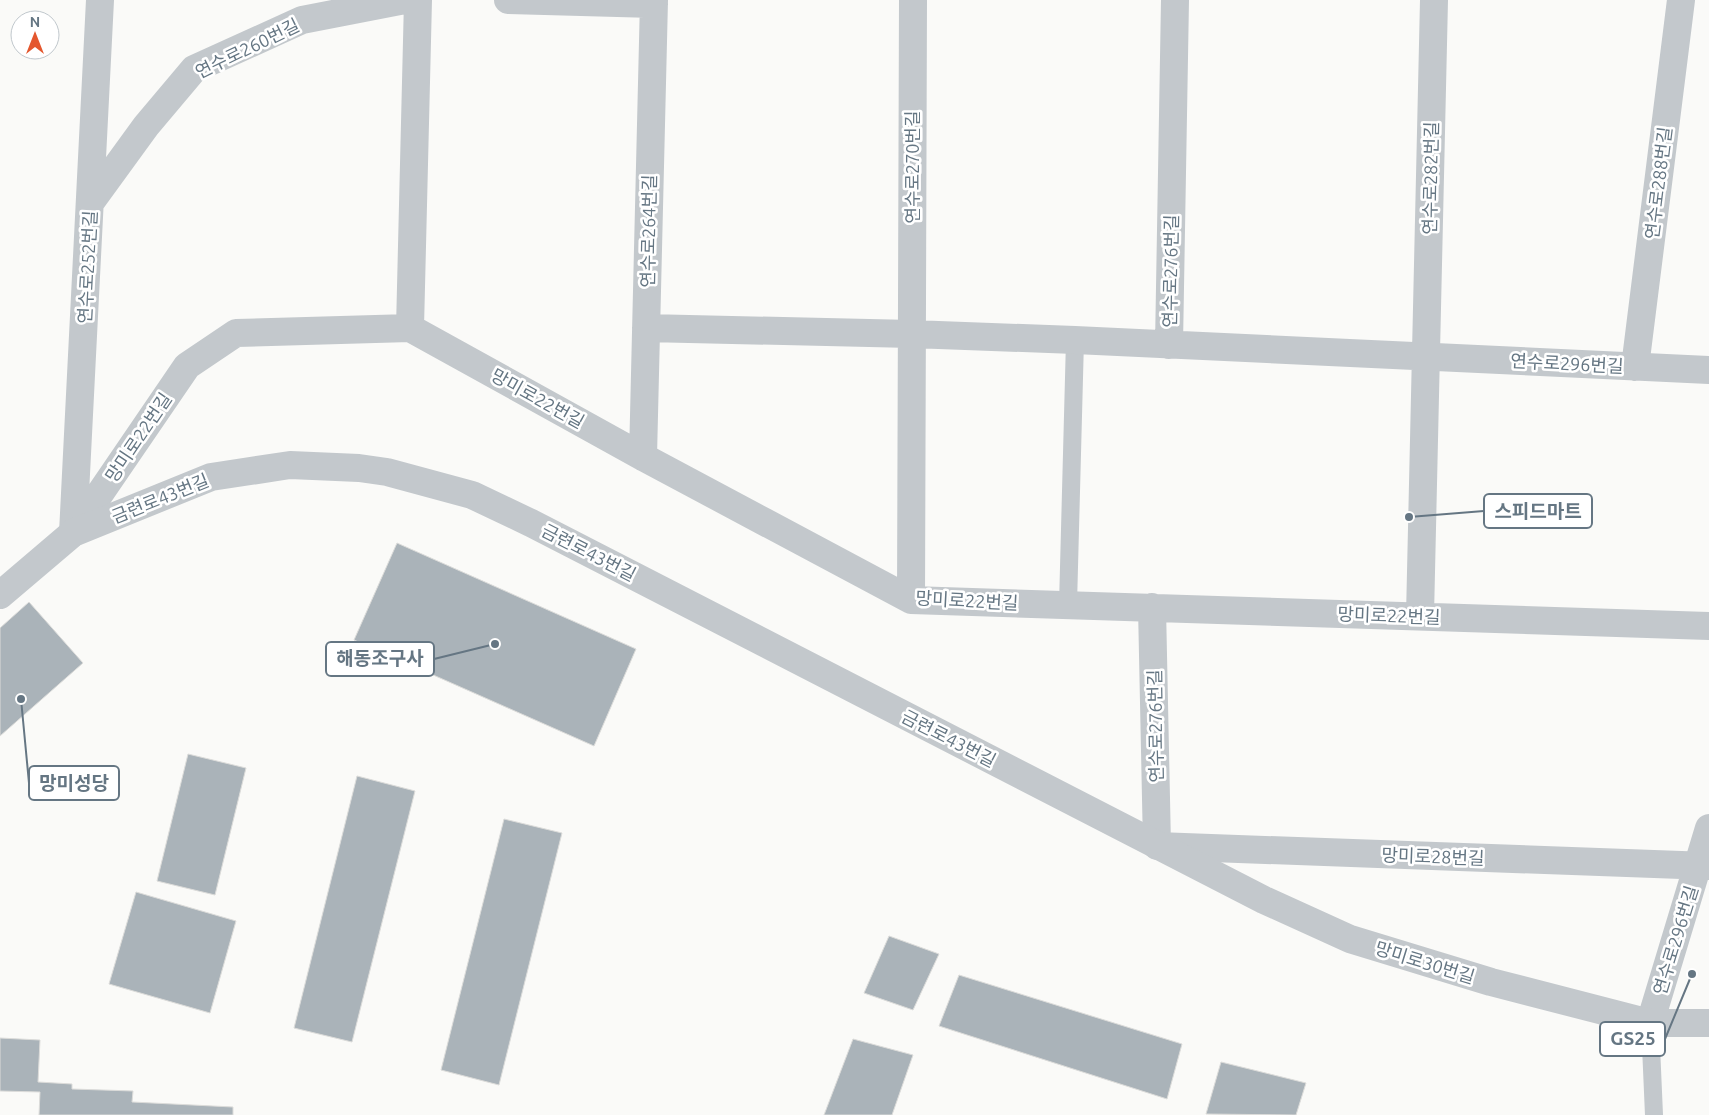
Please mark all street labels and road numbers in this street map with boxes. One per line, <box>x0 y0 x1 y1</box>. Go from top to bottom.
street label: 연수로260번길 <box>192 14 302 82</box>
street label: 연수로270번길 <box>902 110 922 224</box>
street label: 연수로282번길 <box>1419 121 1441 235</box>
street label: 연수로288번길 <box>1641 126 1675 240</box>
street label: 연수로264번길 <box>637 174 659 288</box>
street label: 연수로252번길 <box>74 210 100 324</box>
street label: 연수로276번길 <box>1159 214 1181 328</box>
street label: 연수로296번길 <box>1510 350 1624 376</box>
street label: 망미로22번길 <box>488 364 588 432</box>
street label: 망미로22번길 <box>101 389 175 485</box>
street label: 금련로43번길 <box>108 469 212 527</box>
street label: 금련로43번길 <box>539 520 639 584</box>
street label: 망미로22번길 <box>915 587 1019 613</box>
street label: 망미로22번길 <box>1337 603 1441 627</box>
street label: 연수로276번길 <box>1144 669 1166 783</box>
street label: 금련로43번길 <box>899 706 999 770</box>
street label: 망미로28번길 <box>1381 844 1485 868</box>
street label: 연수로296번길 <box>1649 883 1701 997</box>
street label: 망미로30번길 <box>1373 937 1477 987</box>

